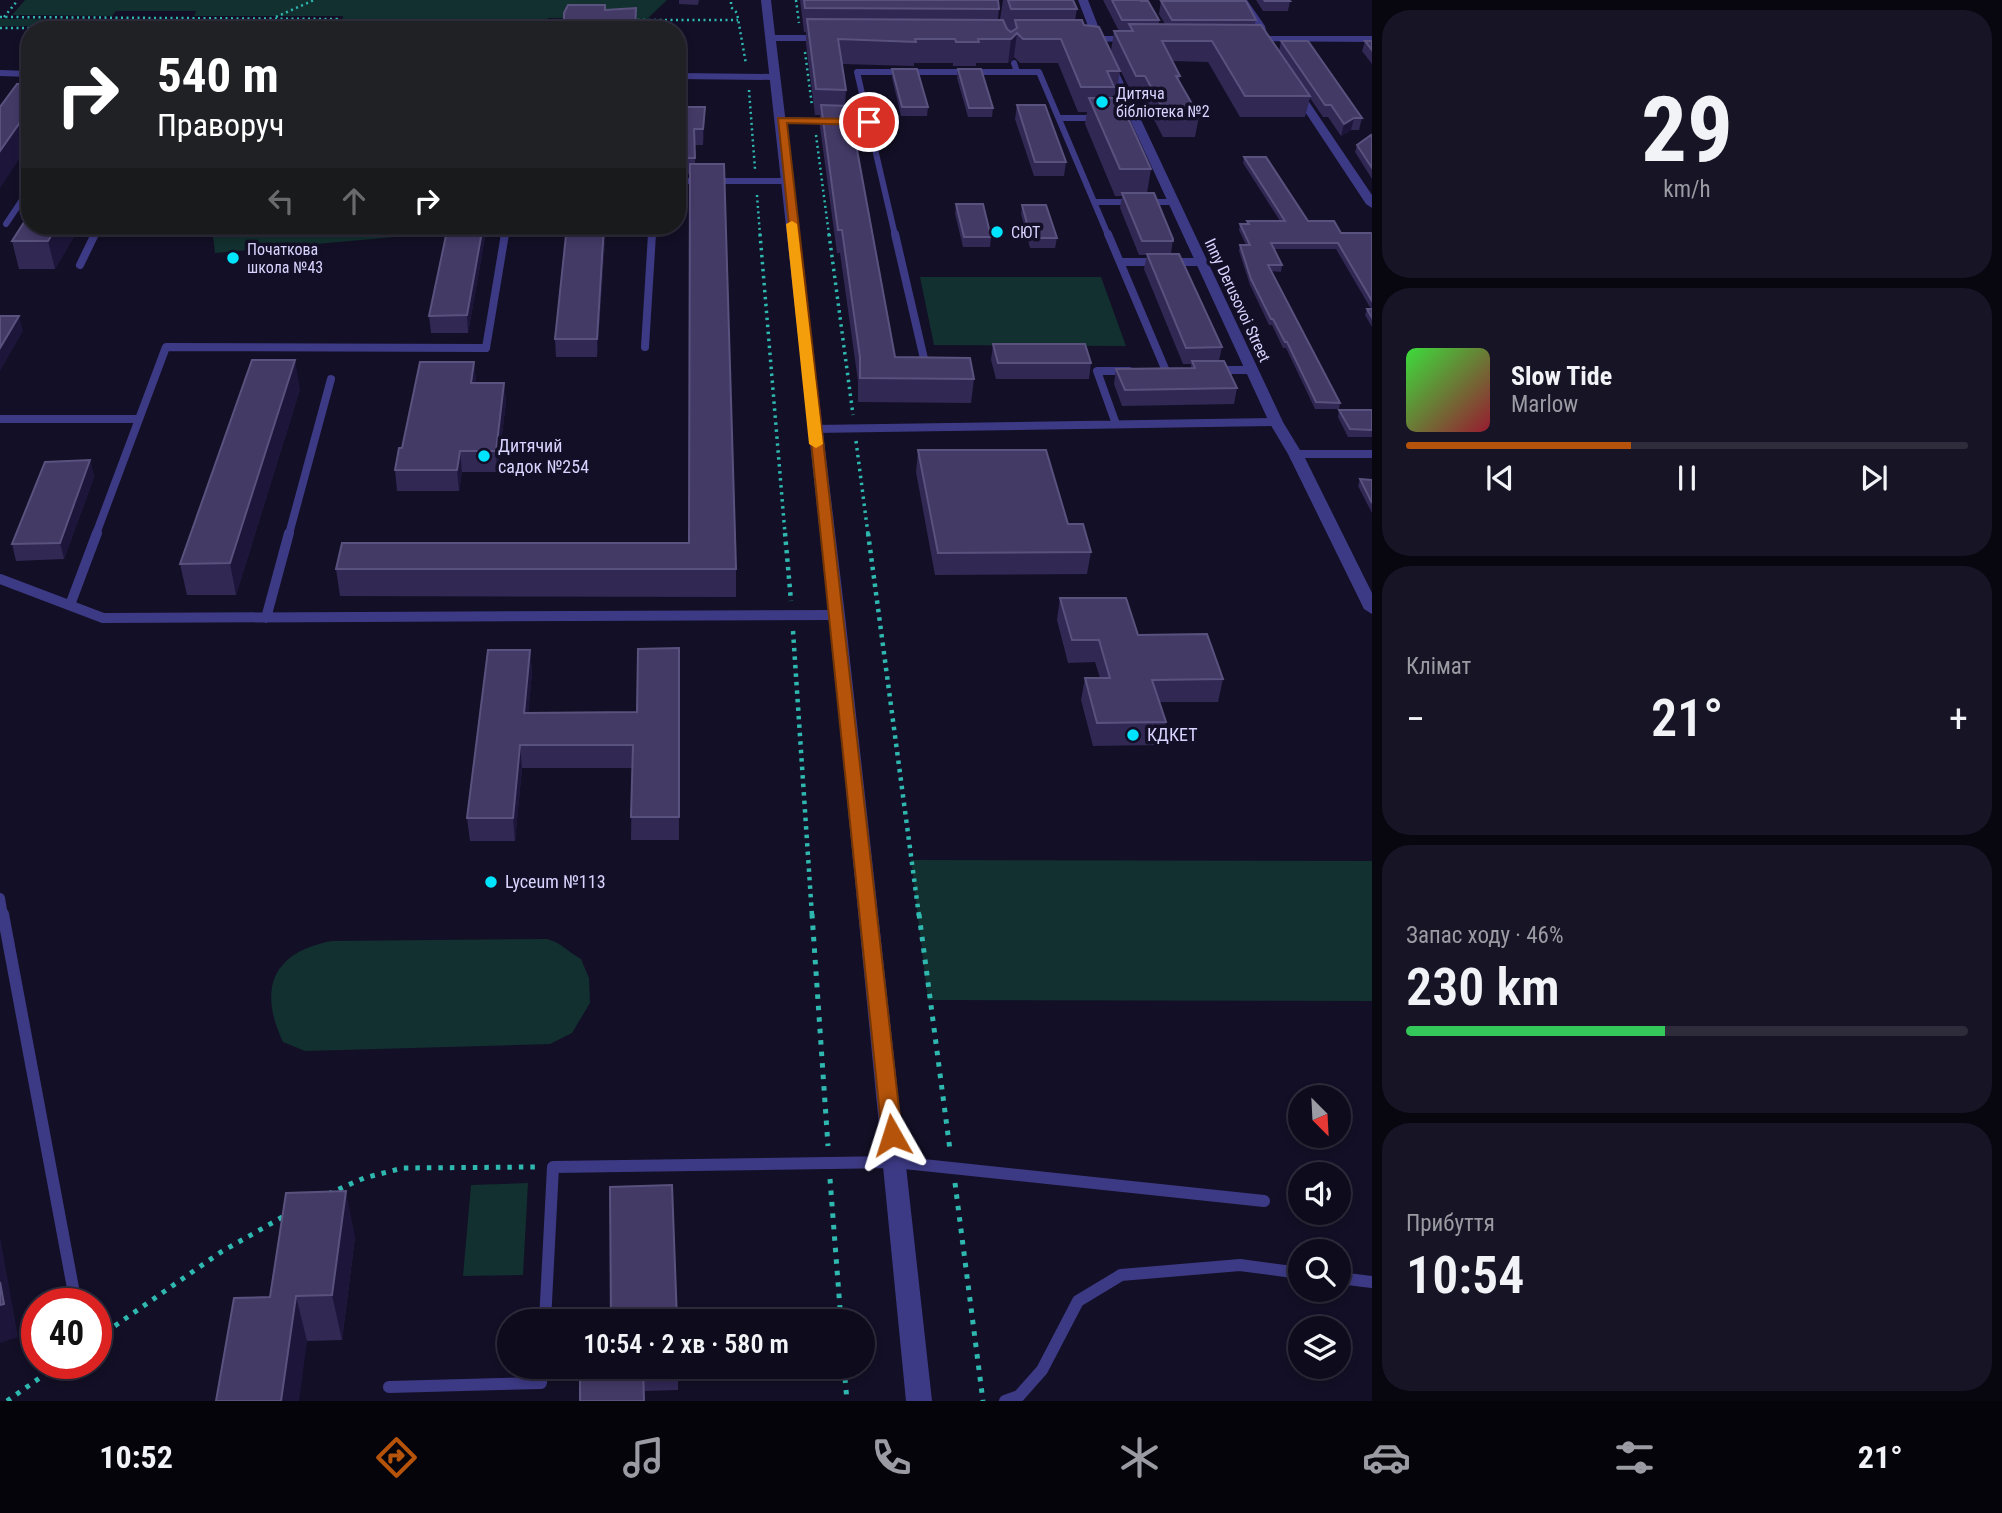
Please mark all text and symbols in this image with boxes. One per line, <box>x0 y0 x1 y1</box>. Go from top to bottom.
text: 540 m <box>157 47 279 104</box>
icon: right <box>42 49 133 140</box>
text: 29 <box>1641 77 1733 183</box>
place label: Дитяча бібліотека №2 <box>1116 84 1210 121</box>
pin <box>839 92 899 152</box>
marker: Дитяча бібліотека №2 <box>1094 94 1110 110</box>
icon: arrive <box>850 103 888 141</box>
text: Праворуч <box>157 106 284 144</box>
text: km/h <box>1663 176 1711 203</box>
icon: left <box>262 182 300 220</box>
icon: ahead <box>335 182 373 220</box>
icon: right <box>408 182 446 220</box>
place label: СЮТ <box>1011 223 1040 242</box>
marker: СЮТ <box>989 224 1005 240</box>
street label: Inny Derusovoi Street <box>1201 236 1275 365</box>
place label: Початкова школа №43 <box>247 240 323 277</box>
marker: Початкова школа №43 <box>225 250 241 266</box>
text: Slow Tide <box>1511 361 1612 391</box>
text: Marlow <box>1511 391 1578 418</box>
place label: Дитячий садок №254 <box>498 435 589 477</box>
marker: Дитячий садок №254 <box>476 448 492 464</box>
icon: previous <box>1481 459 1519 497</box>
icon: pause <box>1668 459 1706 497</box>
icon: next <box>1855 459 1893 497</box>
text: Клімат <box>1406 653 1471 680</box>
text: 21° <box>1651 688 1723 749</box>
text: − <box>1406 697 1425 741</box>
text: + <box>1949 697 1968 741</box>
place label: КДКЕТ <box>1147 724 1198 745</box>
marker: КДКЕТ <box>1125 727 1141 743</box>
place label: Lyceum №113 <box>505 871 606 892</box>
marker: Lyceum №113 <box>483 874 499 890</box>
text: Запас ходу · 46% <box>1406 922 1564 949</box>
text: 230 km <box>1406 957 1560 1018</box>
north arrow <box>1288 1085 1351 1148</box>
map controls <box>1288 1085 1351 1379</box>
position arrow <box>855 1098 929 1172</box>
button: sound <box>1288 1162 1351 1225</box>
text: Прибуття <box>1406 1210 1495 1237</box>
button: search <box>1288 1239 1351 1302</box>
text: 10:54 <box>1406 1245 1524 1306</box>
speed limit sign: 40 <box>21 1288 112 1379</box>
button: layers <box>1288 1316 1351 1379</box>
text: 10:54 · 2 хв · 580 m <box>583 1329 789 1359</box>
icon: directions <box>372 1433 421 1482</box>
icon: music <box>619 1433 668 1482</box>
icon: phone <box>867 1433 916 1482</box>
icon: climate <box>1115 1433 1164 1482</box>
icon: car <box>1362 1433 1411 1482</box>
icon: filters <box>1610 1433 1659 1482</box>
text: 10:52 <box>99 1438 173 1476</box>
text: 21° <box>1858 1438 1903 1476</box>

